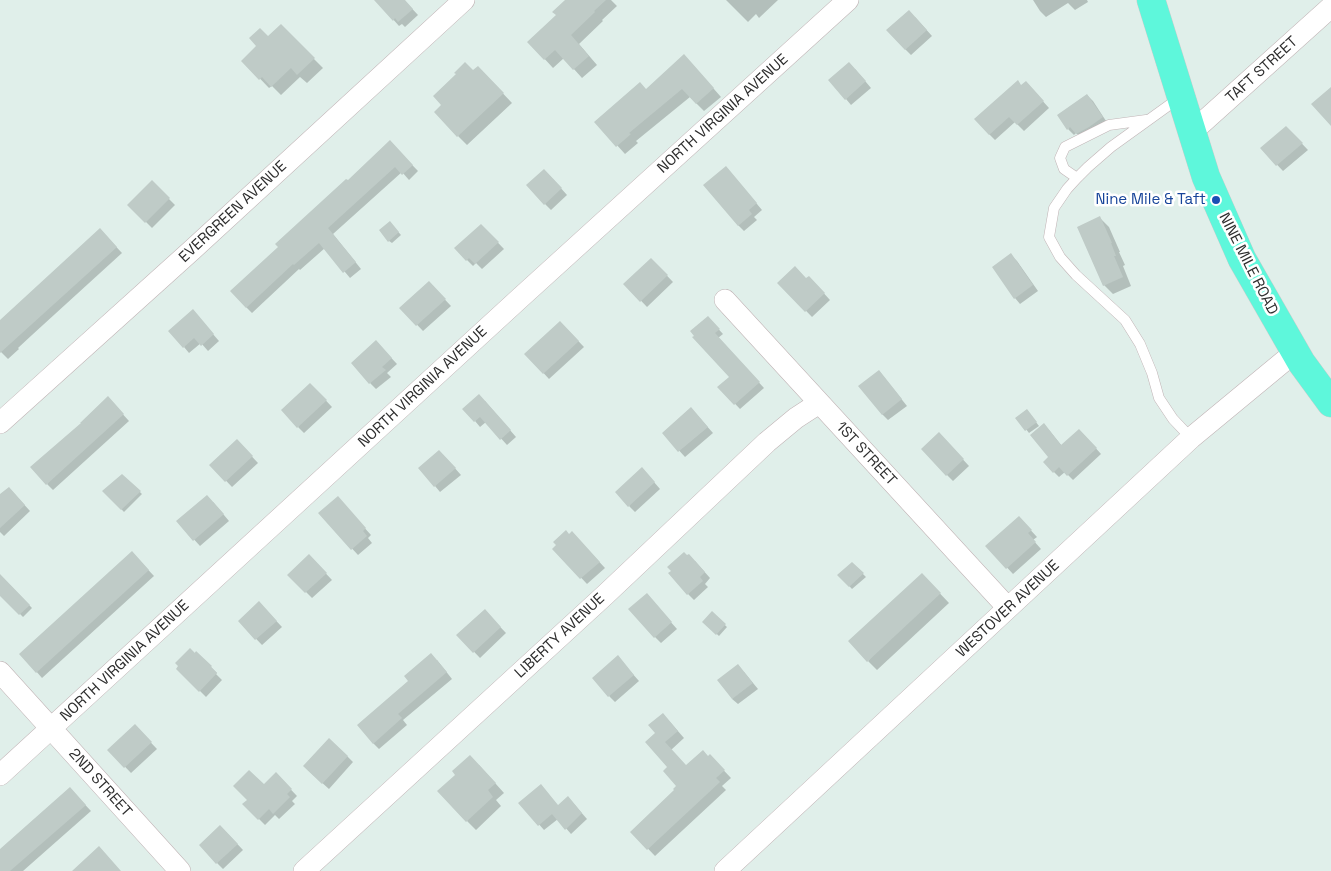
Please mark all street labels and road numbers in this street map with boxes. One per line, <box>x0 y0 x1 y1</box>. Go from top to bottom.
street label: TAFT STREET <box>1222 33 1302 107</box>
street label: NORTH VIRGINIA AVENUE <box>654 51 792 177</box>
street label: EVERGREEN AVENUE <box>175 158 291 266</box>
street label: NINE MILE ROAD <box>1215 210 1281 318</box>
street label: NORTH VIRGINIA AVENUE <box>355 323 491 451</box>
street label: 1ST STREET <box>832 418 900 490</box>
street label: WESTOVER AVENUE <box>953 557 1063 661</box>
street label: LIBERTY AVENUE <box>511 590 609 682</box>
street label: NORTH VIRGINIA AVENUE <box>57 597 193 725</box>
street label: 2ND STREET <box>65 745 135 821</box>

